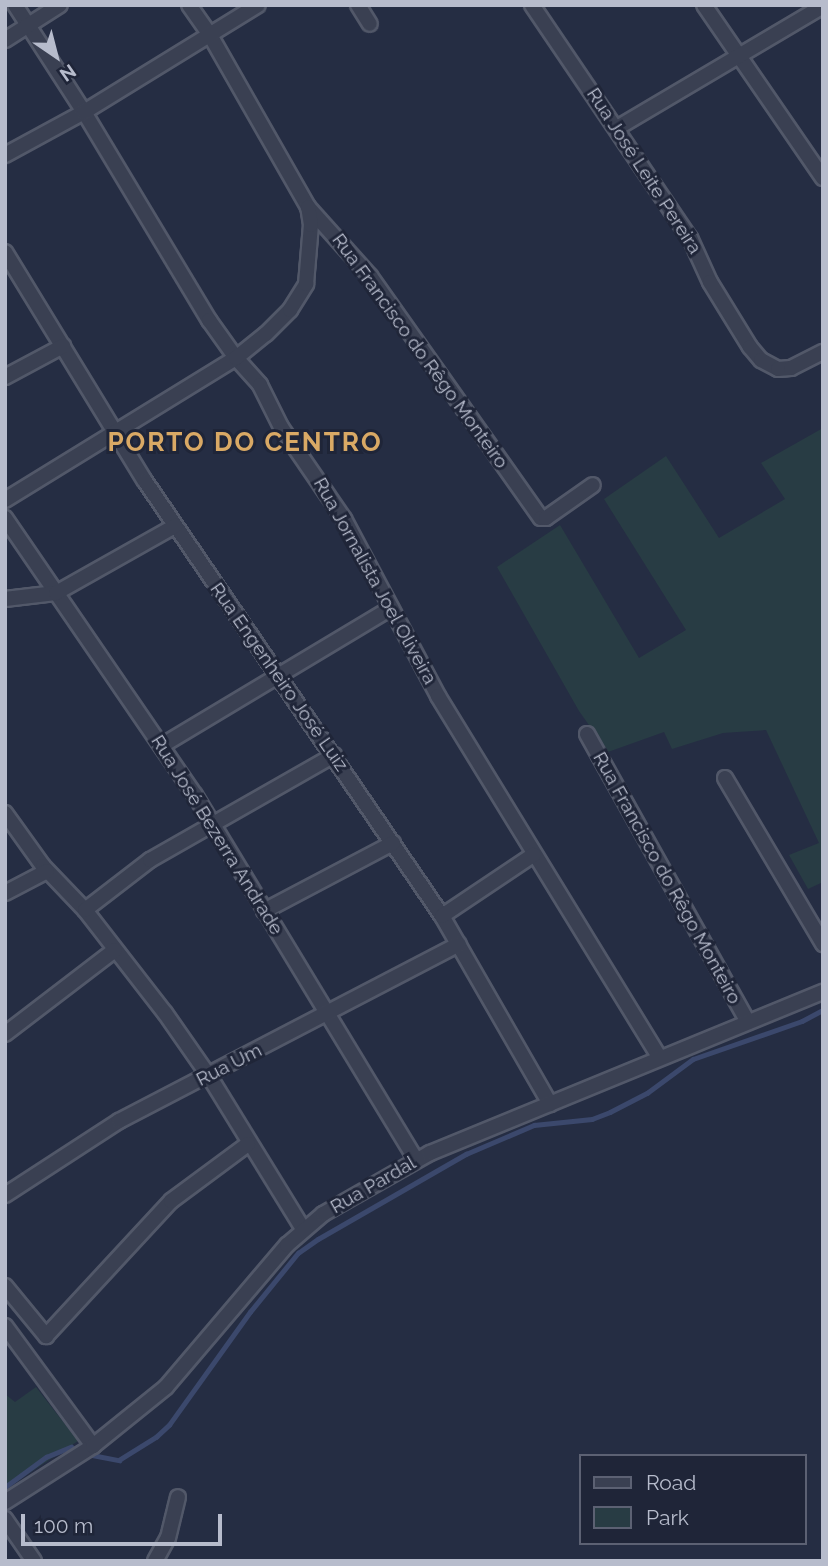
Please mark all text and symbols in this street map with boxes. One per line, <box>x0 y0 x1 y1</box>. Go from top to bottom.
north arrow <box>21 21 91 91</box>
text: N <box>56 60 80 86</box>
street label: Rua José Leite Pereira <box>582 83 706 259</box>
street label: Rua Francisco do Rêgo Monteiro <box>327 229 513 473</box>
district label: PORTO DO CENTRO <box>109 427 381 459</box>
street label: Rua Jornalista Joel Oliveira <box>308 473 442 689</box>
street label: Rua Engenheiro José Luiz <box>205 578 353 776</box>
street label: Rua José Bezerra Andrade <box>146 730 288 940</box>
street label: Rua Francisco do Rêgo Monteiro <box>588 748 746 1008</box>
street label: Rua Um <box>192 1039 266 1091</box>
street label: Rua Pardal <box>326 1151 420 1219</box>
legend <box>580 1454 807 1545</box>
text: Road <box>646 1470 696 1495</box>
scale bar <box>24 1500 226 1544</box>
text: Park <box>646 1505 689 1530</box>
text: 100 m <box>34 1513 93 1538</box>

